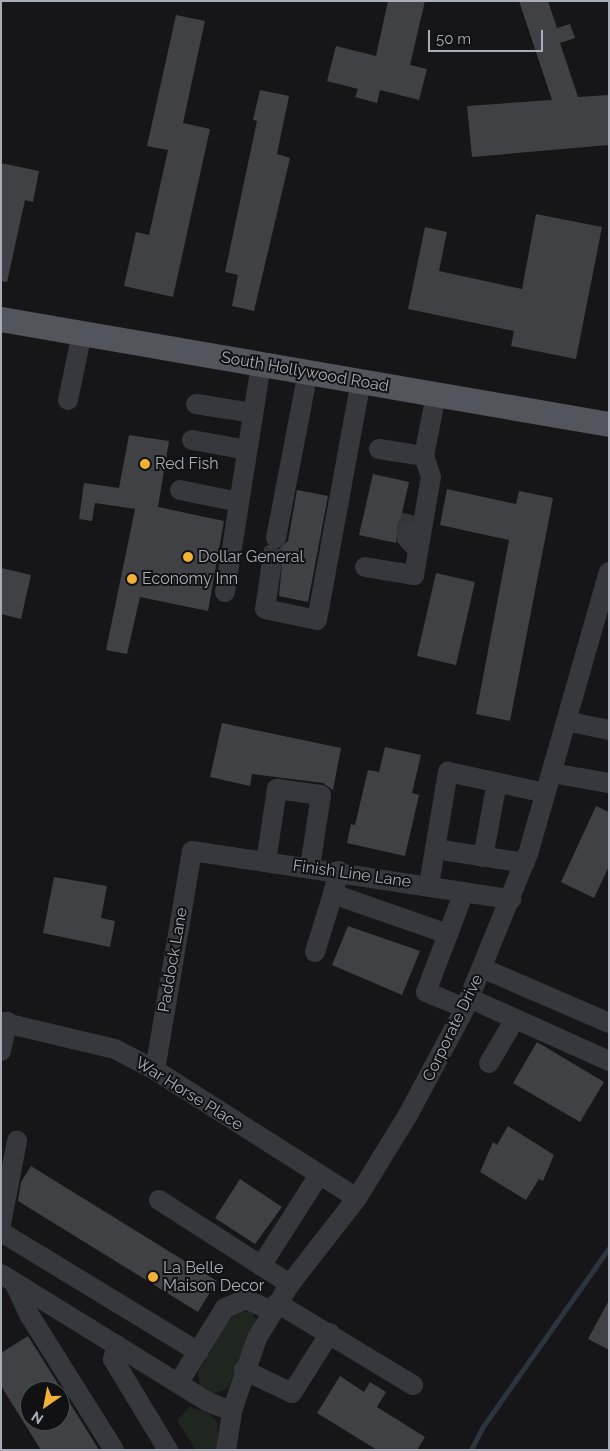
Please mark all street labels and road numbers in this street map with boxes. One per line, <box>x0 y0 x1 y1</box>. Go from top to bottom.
street label: South Hollywood Road <box>220 348 390 396</box>
street label: Finish Line Lane <box>292 856 412 892</box>
street label: Paddock Lane <box>154 906 192 1014</box>
street label: Corporate Drive <box>419 971 487 1085</box>
street label: War Horse Place <box>132 1053 246 1135</box>

